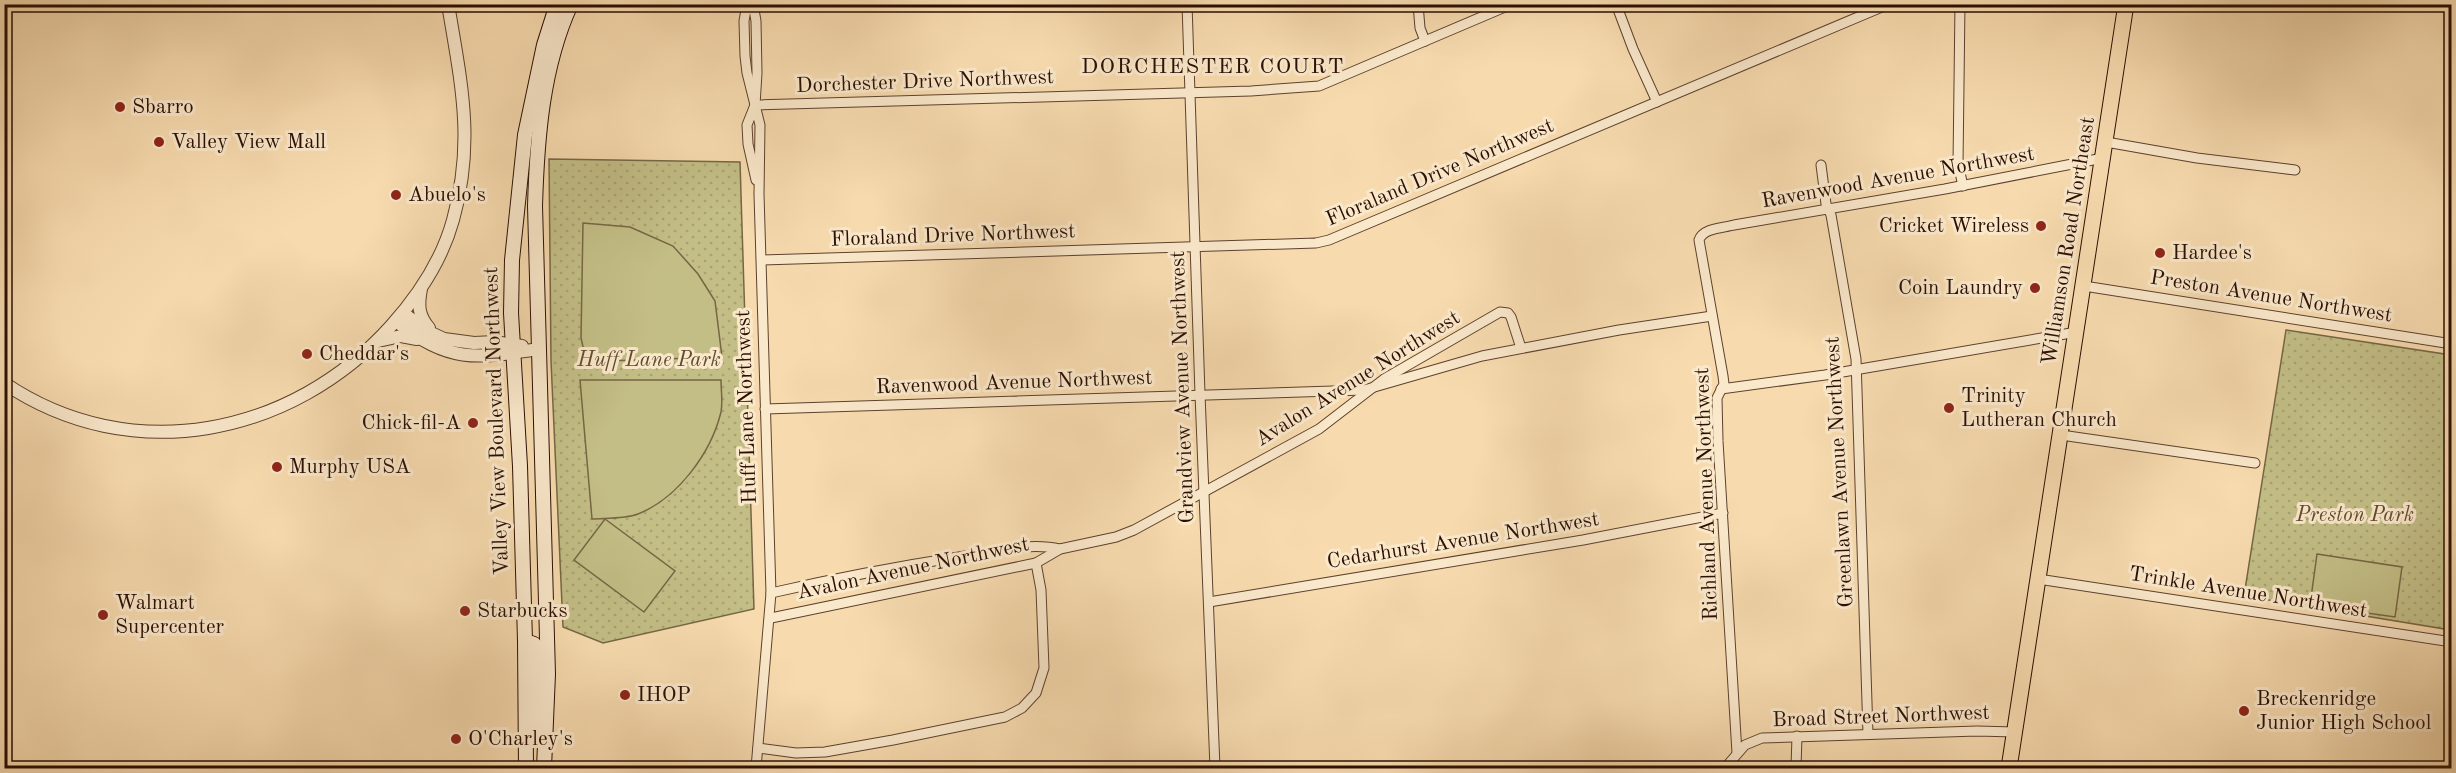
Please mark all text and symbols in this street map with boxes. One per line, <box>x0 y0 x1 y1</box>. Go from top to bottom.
district label: DORCHESTER COURT <box>1081 56 1345 78</box>
street label: Dorchester Drive Northwest <box>796 67 1054 97</box>
place label: Sbarro <box>132 97 194 118</box>
marker: Sbarro <box>113 100 127 114</box>
street label: Floraland Drive Northwest <box>1323 115 1557 231</box>
street label: Williamson Road Northeast <box>2039 115 2099 367</box>
place label: Valley View Mall <box>171 132 326 153</box>
marker: Valley View Mall <box>152 135 166 149</box>
street label: Ravenwood Avenue Northwest <box>1760 144 2036 212</box>
place label: Abuelo's <box>408 185 486 206</box>
marker: Abuelo's <box>389 188 403 202</box>
place label: Cricket Wireless <box>1879 216 2029 237</box>
marker: Cricket Wireless <box>2034 219 2048 233</box>
street label: Floraland Drive Northwest <box>830 221 1076 251</box>
place label: Hardee's <box>2172 243 2252 264</box>
marker: Hardee's <box>2153 246 2167 260</box>
street label: Grandview Avenue Northwest <box>1168 250 1198 524</box>
street label: Valley View Boulevard Northwest <box>481 266 513 576</box>
street label: Preston Avenue Northwest <box>2149 267 2393 327</box>
place label: Coin Laundry <box>1898 278 2023 299</box>
marker: Coin Laundry <box>2028 281 2042 295</box>
street label: Avalon Avenue Northwest <box>1252 307 1464 451</box>
street label: Huff Lane Northwest <box>733 310 761 504</box>
street label: Greenlawn Avenue Northwest <box>1822 336 1858 608</box>
place label: Cheddar's <box>319 344 409 365</box>
marker: Cheddar's <box>300 347 314 361</box>
park label: Huff Lane Park <box>576 350 721 371</box>
street label: Richland Avenue Northwest <box>1692 367 1722 621</box>
street label: Ravenwood Avenue Northwest <box>875 368 1153 398</box>
place label: Trinity Lutheran Church <box>1961 386 2117 431</box>
marker: Trinity Lutheran Church <box>1942 401 1956 415</box>
place label: Chick-fil-A <box>361 413 461 434</box>
marker: Chick-fil-A <box>466 416 480 430</box>
place label: Murphy USA <box>289 457 411 478</box>
marker: Murphy USA <box>270 460 284 474</box>
park label: Preston Park <box>2295 505 2414 526</box>
street label: Cedarhurst Avenue Northwest <box>1325 509 1601 573</box>
street label: Avalon Avenue Northwest <box>795 534 1031 604</box>
street label: Trinkle Avenue Northwest <box>2127 564 2369 622</box>
place label: Walmart Supercenter <box>115 593 225 638</box>
place label: Starbucks <box>477 601 568 622</box>
marker: Starbucks <box>458 604 472 618</box>
marker: Walmart Supercenter <box>96 608 110 622</box>
place label: IHOP <box>637 685 691 706</box>
marker: IHOP <box>618 688 632 702</box>
place label: Breckenridge Junior High School <box>2256 689 2432 734</box>
street label: Broad Street Northwest <box>1772 703 1990 731</box>
marker: Breckenridge Junior High School <box>2237 704 2251 718</box>
place label: O'Charley's <box>468 729 573 750</box>
marker: O'Charley's <box>449 732 463 746</box>

